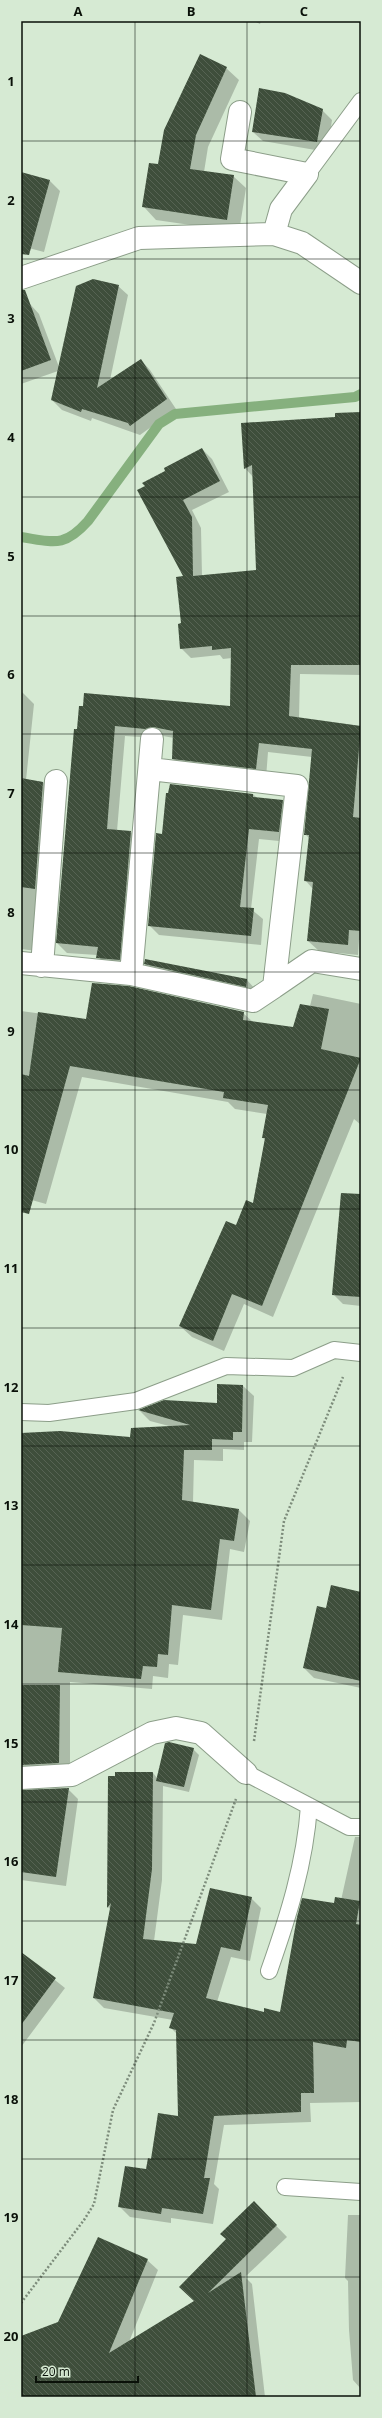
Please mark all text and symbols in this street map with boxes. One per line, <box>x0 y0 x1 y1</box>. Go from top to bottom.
text: A <box>74 2 83 20</box>
text: B <box>187 2 196 20</box>
text: C <box>300 2 308 20</box>
text: 1 <box>7 72 15 90</box>
text: 2 <box>7 191 15 209</box>
text: 3 <box>7 309 15 327</box>
text: 4 <box>7 428 15 446</box>
text: 5 <box>7 547 15 565</box>
text: 6 <box>7 665 15 683</box>
text: 7 <box>7 784 15 802</box>
text: 8 <box>7 903 15 921</box>
text: 9 <box>7 1022 15 1040</box>
text: 10 <box>4 1140 18 1158</box>
text: 11 <box>4 1259 18 1277</box>
text: 12 <box>4 1378 19 1396</box>
text: 13 <box>4 1496 18 1514</box>
text: 14 <box>4 1615 19 1633</box>
text: 15 <box>4 1734 18 1752</box>
text: 16 <box>4 1852 19 1870</box>
text: 17 <box>4 1971 19 1989</box>
text: 18 <box>4 2090 18 2108</box>
text: 19 <box>4 2208 18 2226</box>
text: 20 <box>4 2327 18 2345</box>
scale bar <box>36 2358 138 2384</box>
text: 20 m <box>42 2363 70 2380</box>

